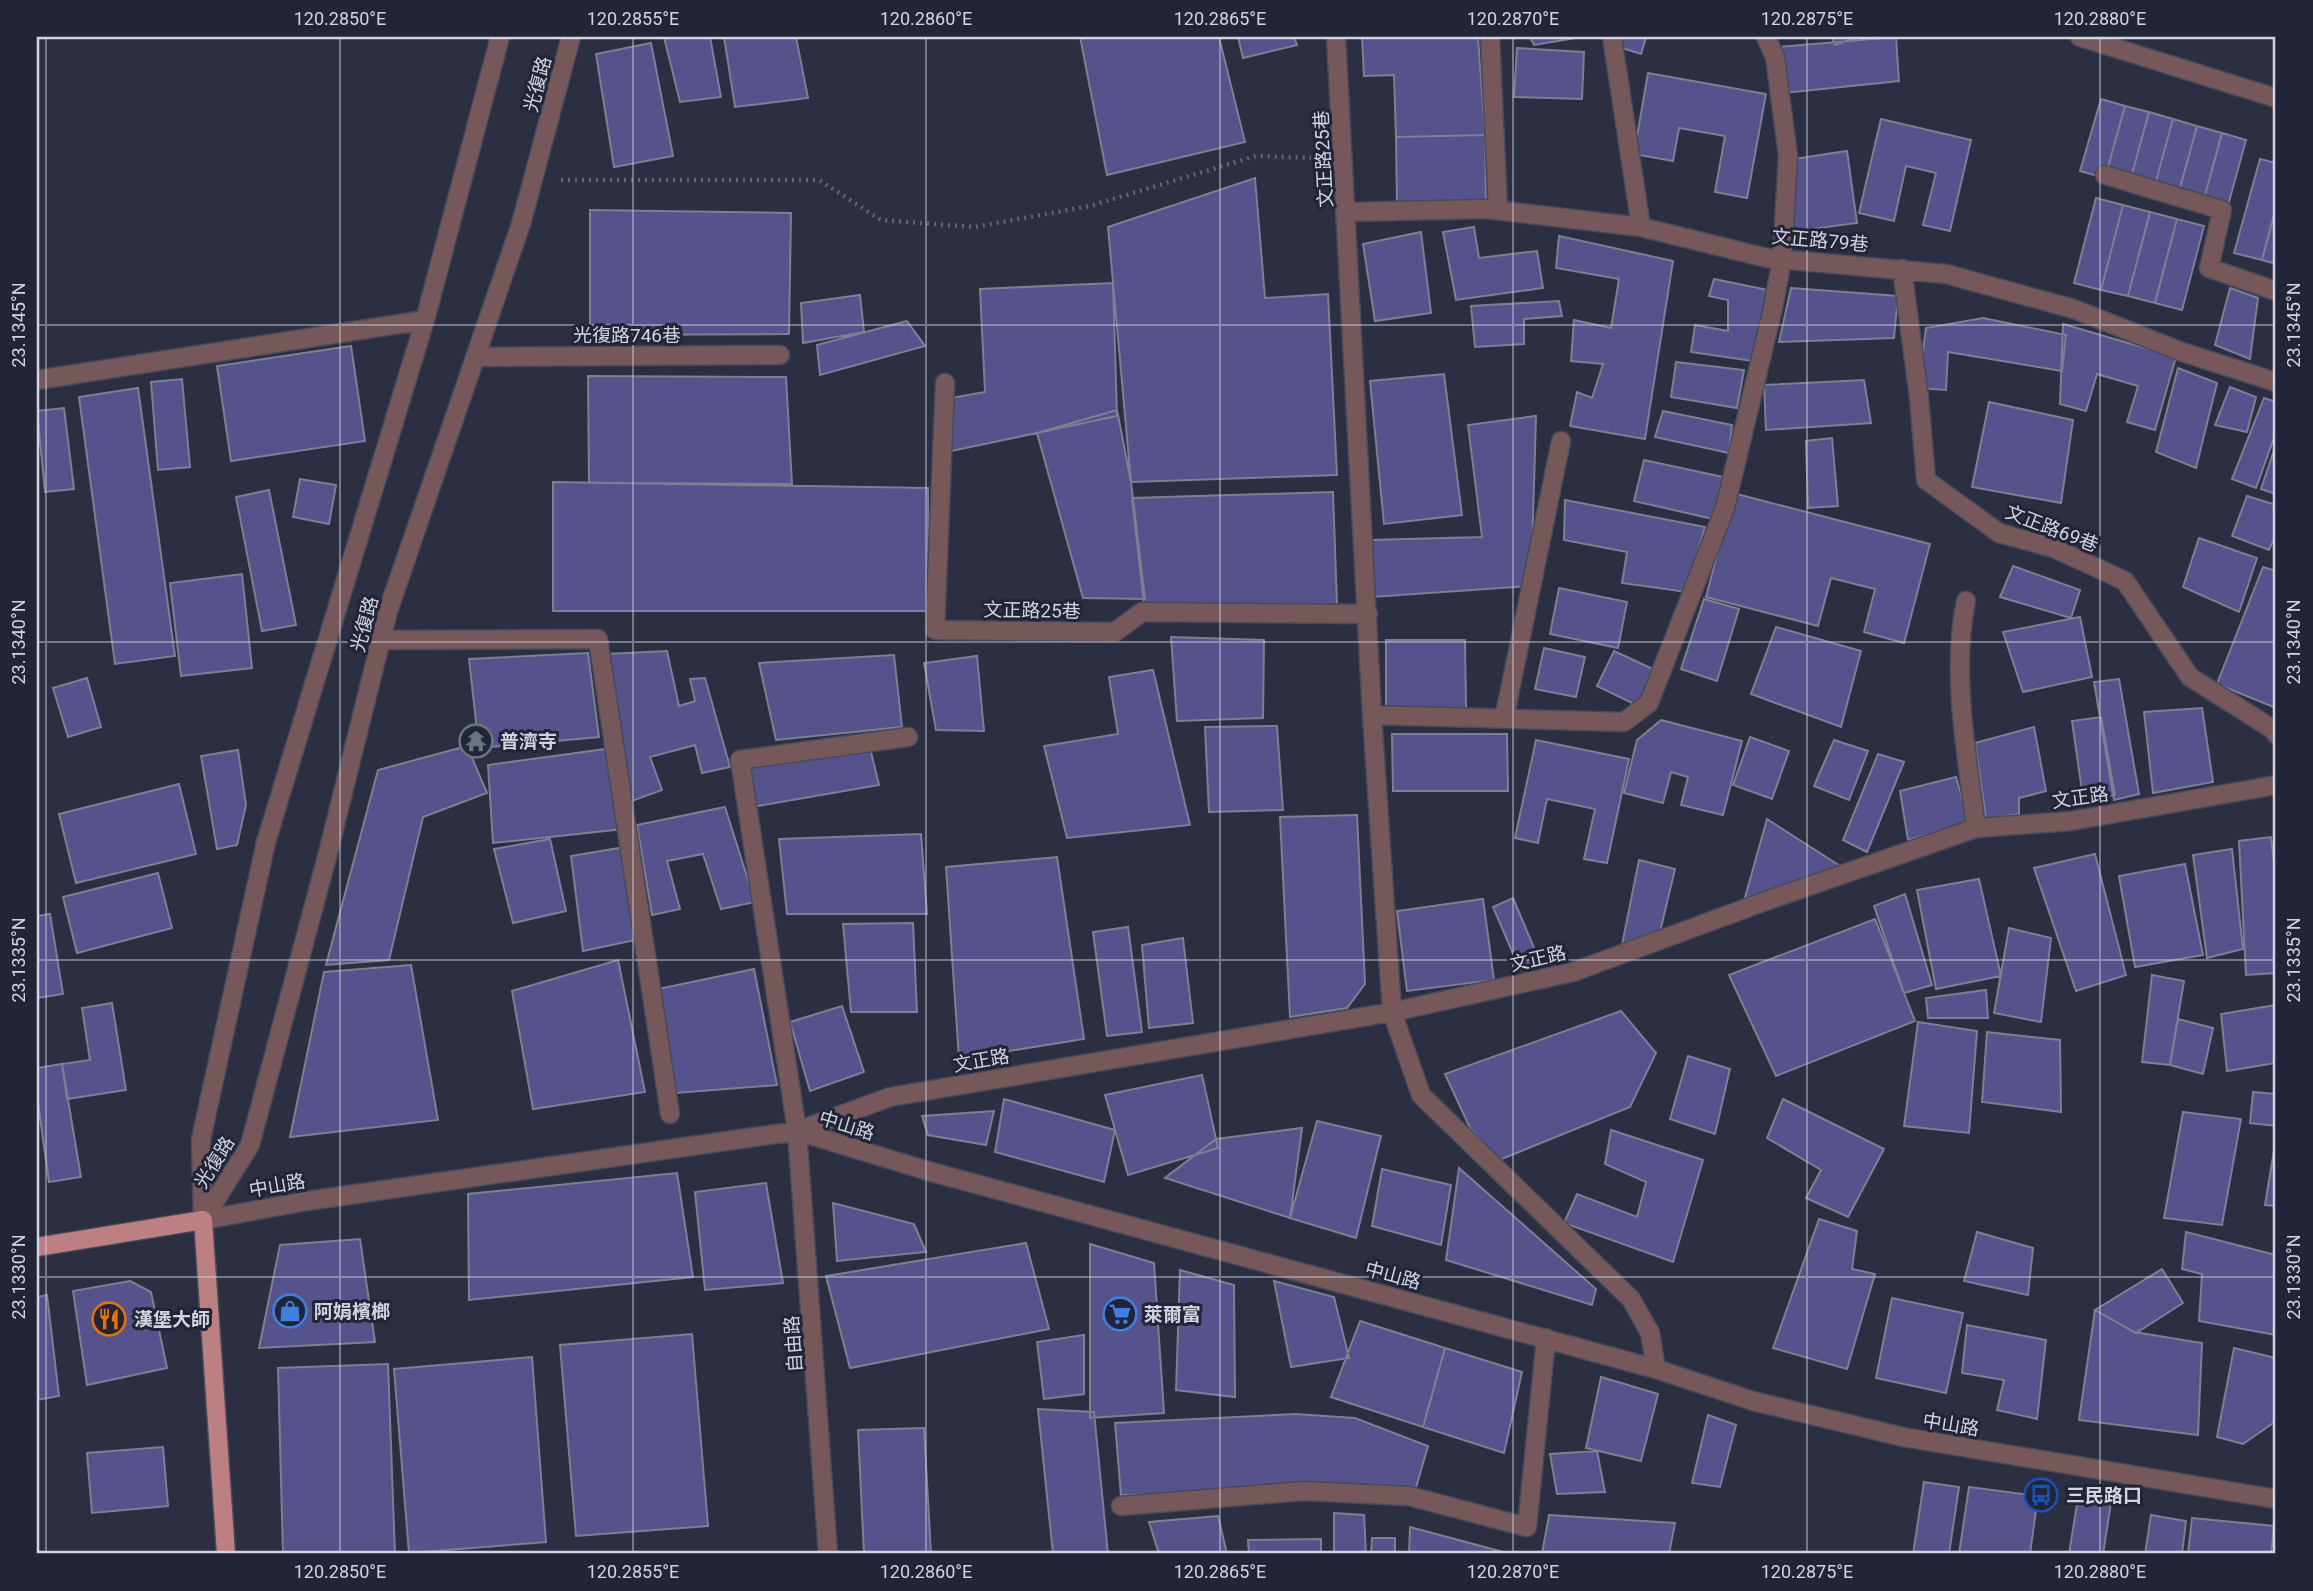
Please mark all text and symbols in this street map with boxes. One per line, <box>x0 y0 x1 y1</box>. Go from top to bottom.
text: 120.2850°E <box>294 8 386 29</box>
text: 120.2855°E <box>587 8 679 29</box>
text: 120.2860°E <box>880 8 972 29</box>
text: 120.2865°E <box>1174 8 1266 29</box>
text: 120.2870°E <box>1467 8 1559 29</box>
text: 120.2875°E <box>1761 8 1853 29</box>
text: 120.2880°E <box>2054 8 2146 29</box>
street label: 光復路 <box>519 54 556 115</box>
street label: 文正路25巷 <box>1309 110 1338 208</box>
street label: 文正路79巷 <box>1770 225 1869 256</box>
text: 23.1345°N <box>8 282 29 368</box>
text: 23.1345°N <box>2283 282 2304 368</box>
street label: 光復路746巷 <box>573 324 681 347</box>
street label: 文正路69巷 <box>2002 500 2101 557</box>
street label: 光復路 <box>346 594 383 655</box>
street label: 文正路25巷 <box>983 598 1081 623</box>
text: 23.1340°N <box>8 599 29 685</box>
text: 23.1340°N <box>2283 599 2304 685</box>
temple icon: 普濟寺 <box>457 722 495 760</box>
place label: 普濟寺 <box>500 730 557 753</box>
street label: 文正路 <box>2050 782 2110 813</box>
text: 23.1335°N <box>8 917 29 1003</box>
text: 23.1335°N <box>2283 917 2304 1003</box>
street label: 文正路 <box>1508 941 1568 976</box>
street label: 文正路 <box>951 1044 1011 1077</box>
street label: 中山路 <box>816 1106 877 1145</box>
street label: 光復路 <box>190 1132 239 1193</box>
street label: 中山路 <box>247 1169 307 1202</box>
text: 23.1330°N <box>8 1234 29 1320</box>
text: 23.1330°N <box>2283 1234 2304 1320</box>
street label: 中山路 <box>1362 1257 1423 1294</box>
shop icon: 阿娟檳榔 <box>271 1292 309 1330</box>
supermarket icon: 萊爾富 <box>1101 1295 1139 1333</box>
restaurant icon: 漢堡大師 <box>90 1300 128 1338</box>
place label: 阿娟檳榔 <box>314 1300 390 1323</box>
place label: 萊爾富 <box>1144 1303 1201 1326</box>
place label: 漢堡大師 <box>134 1308 210 1331</box>
street label: 自由路 <box>780 1315 807 1373</box>
street label: 中山路 <box>1921 1409 1981 1440</box>
bus stop icon: 三民路口 <box>2022 1476 2060 1514</box>
place label: 三民路口 <box>2066 1484 2142 1507</box>
text: 120.2850°E <box>294 1561 386 1582</box>
text: 120.2855°E <box>587 1561 679 1582</box>
text: 120.2860°E <box>880 1561 972 1582</box>
text: 120.2865°E <box>1174 1561 1266 1582</box>
text: 120.2870°E <box>1467 1561 1559 1582</box>
text: 120.2875°E <box>1761 1561 1853 1582</box>
text: 120.2880°E <box>2054 1561 2146 1582</box>

